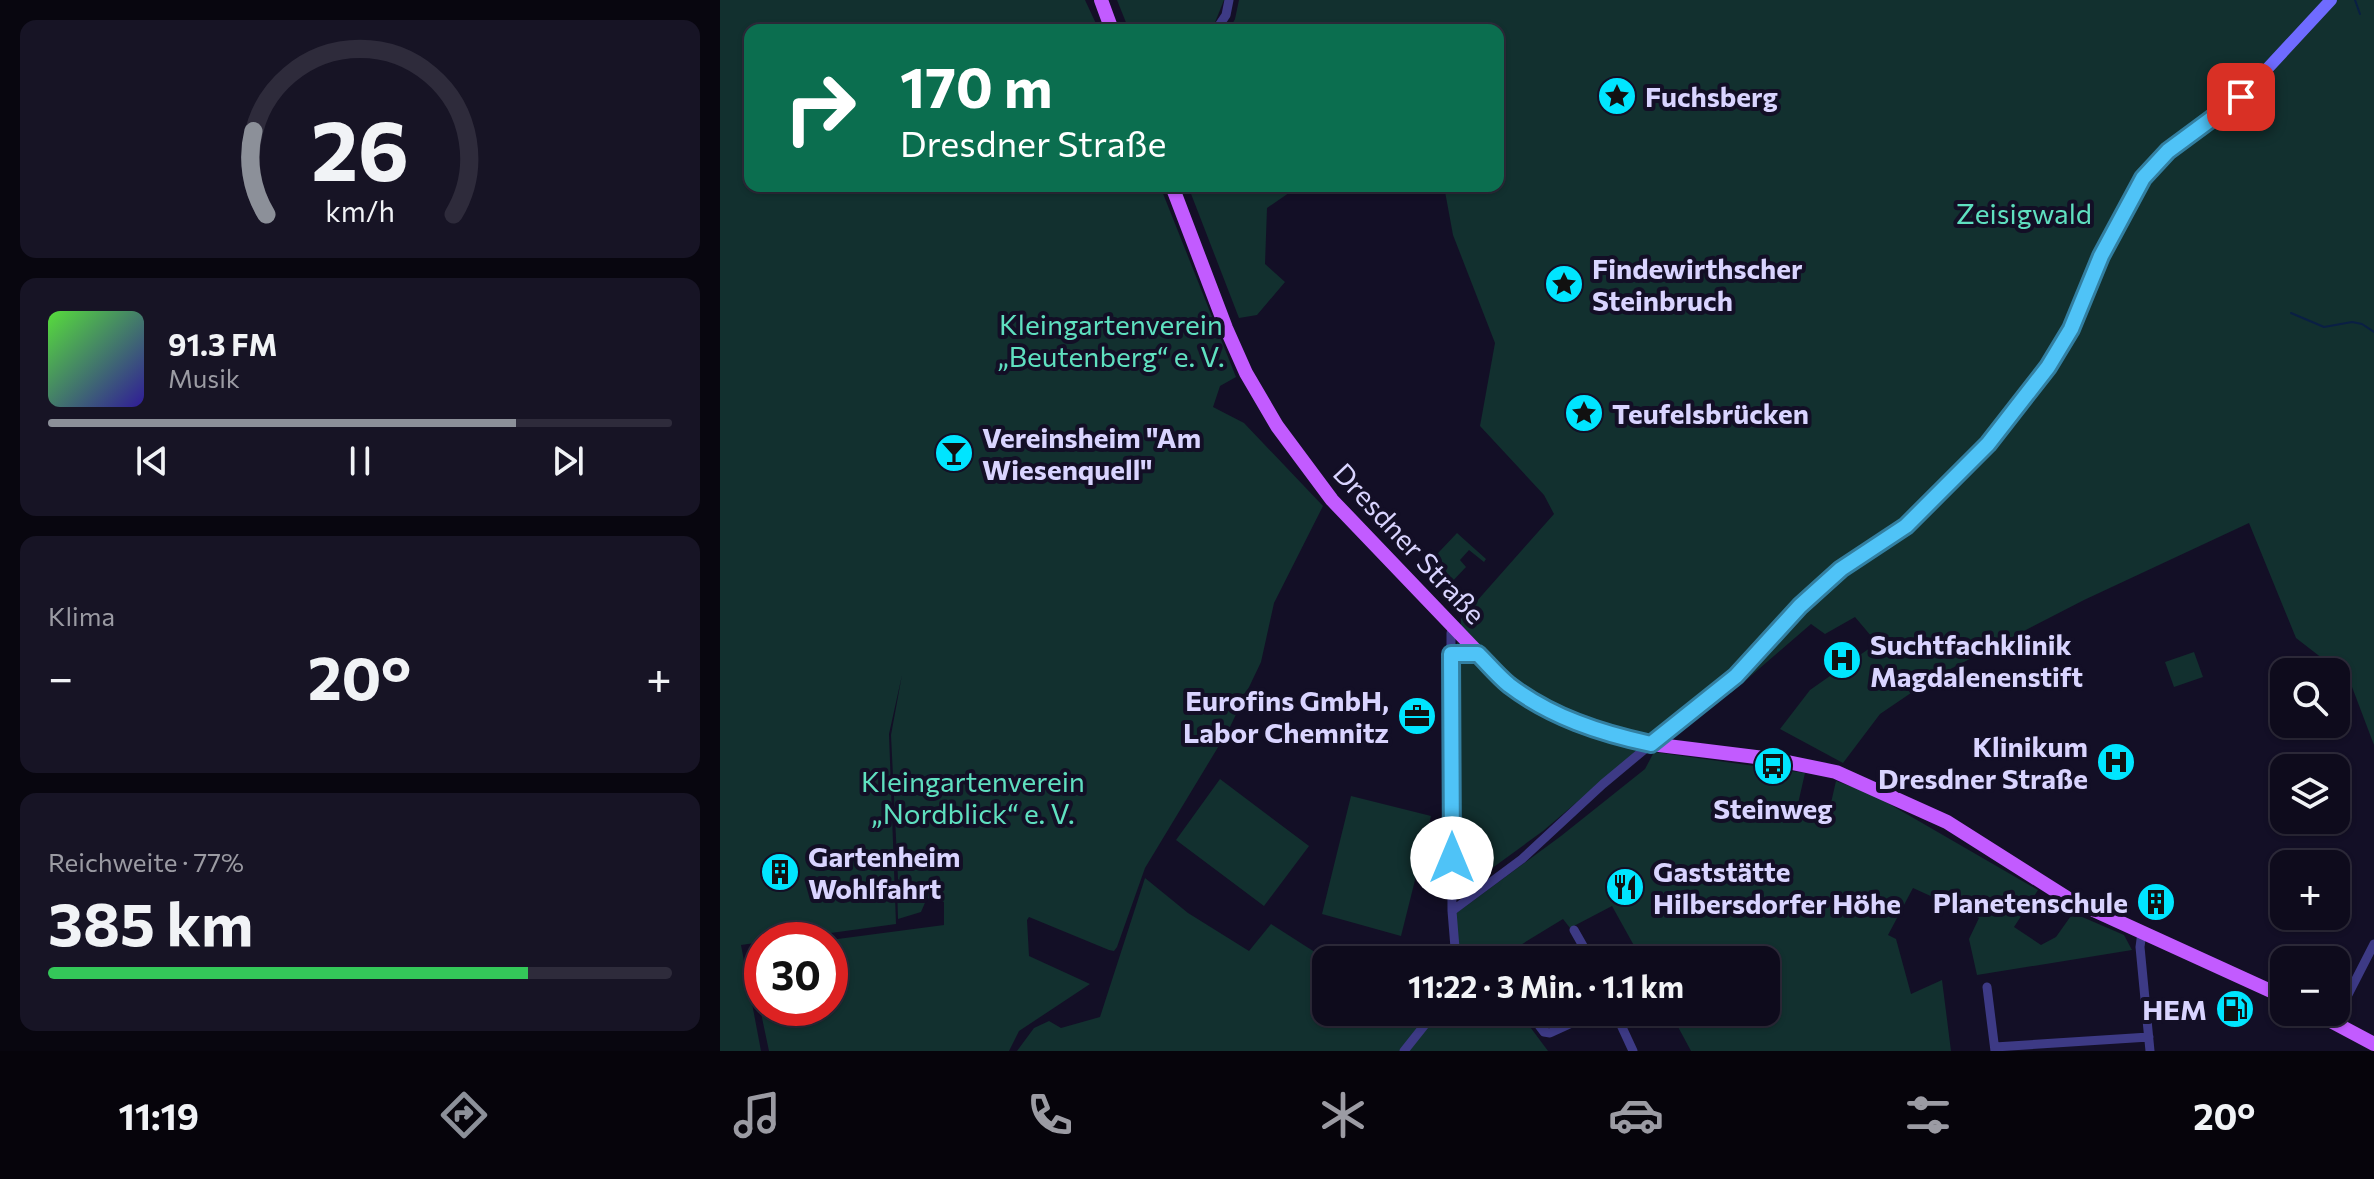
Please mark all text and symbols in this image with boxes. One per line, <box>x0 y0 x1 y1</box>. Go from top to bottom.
text: 170 m <box>900 51 1053 120</box>
icon: right <box>768 56 872 160</box>
pin <box>2207 63 2275 131</box>
place icon: Fuchsberg <box>1596 75 1638 117</box>
icon: arrive <box>2219 75 2263 119</box>
place label: Fuchsberg <box>1645 79 1778 113</box>
text: 26 <box>311 95 409 197</box>
text: Dresdner Straße <box>900 120 1167 164</box>
text: km/h <box>325 193 395 228</box>
park label: Zeisigwald <box>1956 196 2092 230</box>
place label: Findewirthscher Steinbruch <box>1592 251 1803 317</box>
place icon: Findewirthscher Steinbruch <box>1543 263 1585 305</box>
park label: Kleingartenverein „Beutenberg“ e. V. <box>997 307 1225 373</box>
text: 91.3 FM <box>168 325 277 362</box>
text: Musik <box>168 362 240 393</box>
place icon: Teufelsbrücken <box>1563 392 1605 434</box>
place label: Teufelsbrücken <box>1612 396 1809 430</box>
place label: Vereinsheim "Am Wiesenquell" <box>982 420 1201 486</box>
bar icon: Vereinsheim "Am Wiesenquell" <box>933 432 975 474</box>
icon: previous <box>130 439 174 483</box>
icon: pause <box>338 439 382 483</box>
icon: next <box>546 439 590 483</box>
street label: Dresdner Straße <box>1327 456 1493 630</box>
text: Klima <box>48 600 115 631</box>
place label: Suchtfachklinik Magdalenenstift <box>1870 627 2083 693</box>
text: 20° <box>308 639 411 712</box>
hospital icon: Suchtfachklinik Magdalenenstift <box>1821 639 1863 681</box>
text: − <box>48 649 73 703</box>
text: + <box>646 649 672 703</box>
map controls <box>2270 658 2350 1026</box>
button: search <box>2270 658 2350 738</box>
place label: Eurofins GmbH, Labor Chemnitz <box>1183 683 1389 749</box>
office icon: Eurofins GmbH, Labor Chemnitz <box>1396 695 1438 737</box>
place label: Klinikum Dresdner Straße <box>1878 729 2088 795</box>
hospital icon: Klinikum Dresdner Straße <box>2095 741 2137 783</box>
bus stop icon: Steinweg <box>1752 745 1794 787</box>
button: layers <box>2270 754 2350 834</box>
park label: Kleingartenverein „Nordblick“ e. V. <box>861 764 1085 830</box>
place label: Steinweg <box>1713 791 1833 825</box>
position arrow <box>1410 816 1494 900</box>
place label: Gartenheim Wohlfahrt <box>808 839 961 905</box>
text: Reichweite · 77% <box>48 846 244 877</box>
button: + <box>2270 850 2350 930</box>
building icon: Gartenheim Wohlfahrt <box>759 851 801 893</box>
place label: Gaststätte Hilbersdorfer Höhe <box>1653 854 1901 920</box>
restaurant icon: Gaststätte Hilbersdorfer Höhe <box>1604 866 1646 908</box>
building icon: Planetenschule <box>2135 881 2177 923</box>
text: 385 km <box>48 885 253 958</box>
place label: Planetenschule <box>1933 885 2128 919</box>
speed limit sign: 30 <box>744 922 848 1026</box>
button: − <box>2270 946 2350 1026</box>
text: 11:22 · 3 Min. · 1.1 km <box>1408 967 1684 1004</box>
fuel station icon: HEM <box>2214 988 2256 1030</box>
place label: HEM <box>2142 992 2207 1026</box>
icon: directions <box>436 1087 492 1143</box>
icon: music <box>729 1087 785 1143</box>
icon: phone <box>1022 1087 1078 1143</box>
icon: climate <box>1315 1087 1371 1143</box>
icon: car <box>1608 1087 1664 1143</box>
icon: filters <box>1900 1087 1956 1143</box>
text: 11:19 <box>118 1093 199 1137</box>
text: 20° <box>2193 1093 2255 1137</box>

